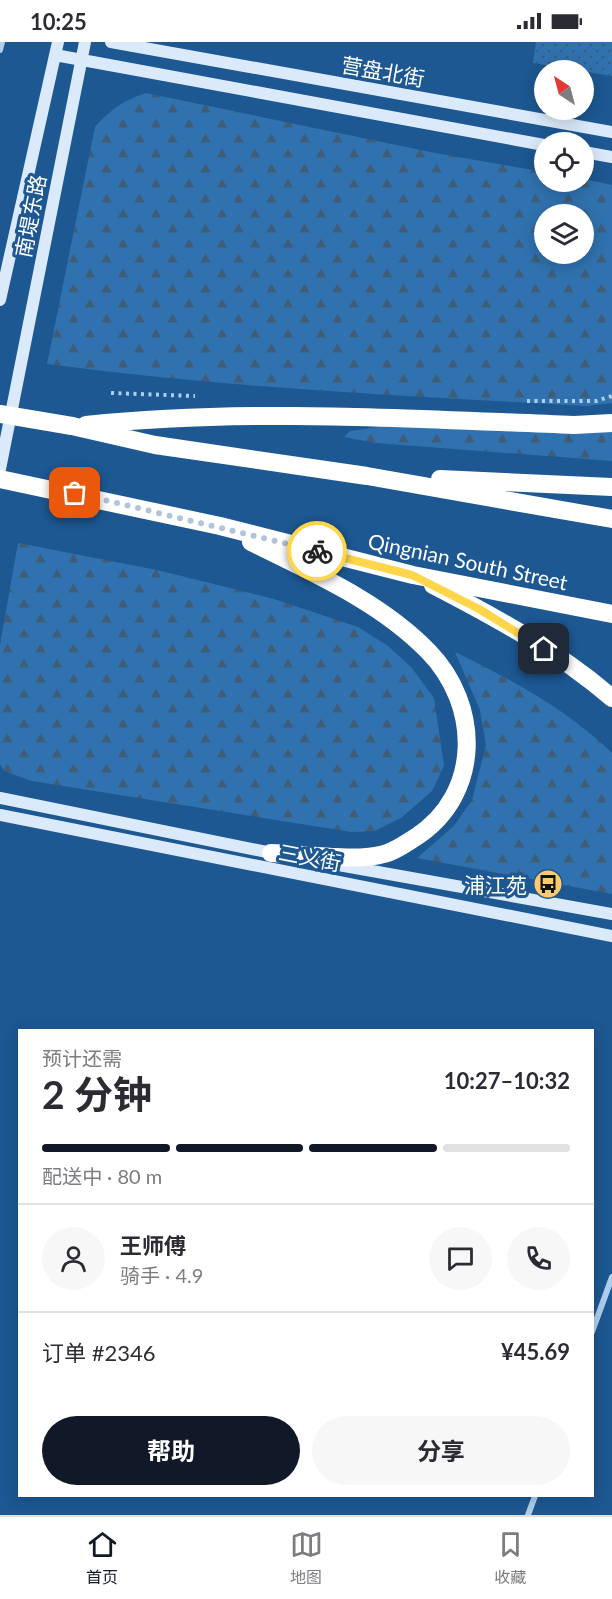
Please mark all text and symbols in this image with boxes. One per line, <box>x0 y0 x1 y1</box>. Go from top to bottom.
text: 10:25 <box>30 8 87 35</box>
street label: 营盘北街 <box>339 51 427 91</box>
north arrow <box>534 60 594 120</box>
map controls <box>534 60 594 264</box>
button: locate <box>534 132 594 192</box>
street label: 南堤东路 <box>10 172 50 260</box>
button: layers <box>534 204 594 264</box>
pin <box>49 467 100 518</box>
icon: bag <box>58 476 91 509</box>
courier <box>287 521 347 581</box>
street label: Qingnian South Street <box>366 528 571 594</box>
icon: bike <box>301 535 334 568</box>
pin <box>518 623 569 674</box>
icon: home <box>527 632 560 665</box>
street label: 三义街 <box>277 839 343 875</box>
bus stop icon: 浦江苑 <box>532 868 564 900</box>
place label: 浦江苑 <box>464 872 527 897</box>
text: 预计还需 <box>42 1046 122 1070</box>
text: 10:27–10:32 <box>444 1067 570 1094</box>
text: 2 分钟 <box>42 1071 152 1117</box>
text: 配送中 · 80 m <box>42 1164 162 1188</box>
button: person <box>42 1227 105 1290</box>
button: chat <box>429 1227 492 1290</box>
button: phone <box>507 1227 570 1290</box>
text: 王师傅 <box>120 1232 186 1259</box>
text: 骑手 · 4.9 <box>120 1263 203 1287</box>
text: ¥45.69 <box>501 1338 570 1365</box>
text: 订单 #2346 <box>42 1339 155 1366</box>
button: 帮助 <box>42 1416 300 1485</box>
button: 分享 <box>312 1416 570 1485</box>
tab: 首页 <box>86 1528 119 1588</box>
tab: 地图 <box>290 1528 323 1588</box>
tab: 收藏 <box>494 1528 527 1588</box>

